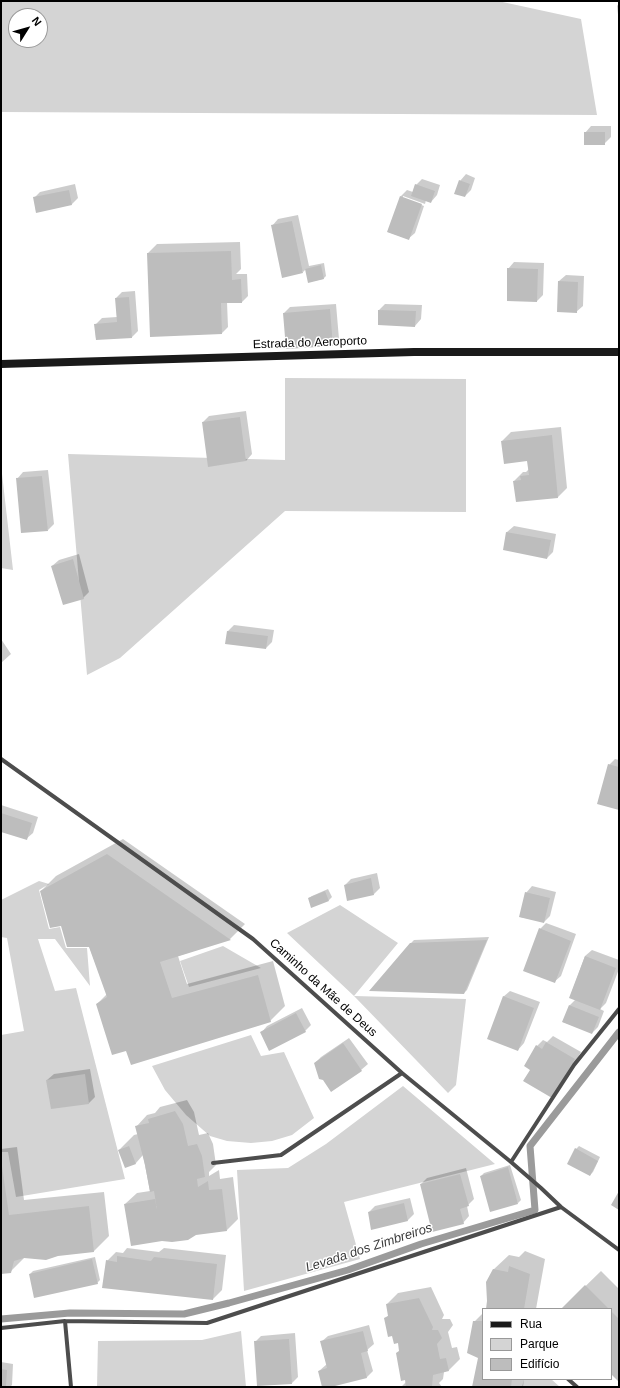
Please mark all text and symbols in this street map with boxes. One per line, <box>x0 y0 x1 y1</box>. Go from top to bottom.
north arrow <box>8 8 48 48</box>
text: N <box>30 15 44 28</box>
street label: Estrada do Aeroporto <box>253 334 367 352</box>
street label: Caminho da Mãe de Deus <box>266 936 380 1040</box>
water label: Levada dos Zimbreiros <box>304 1220 434 1276</box>
legend <box>482 1308 612 1380</box>
text: Rua <box>520 1317 542 1331</box>
text: Parque <box>520 1337 559 1351</box>
text: Edifício <box>520 1357 559 1371</box>

